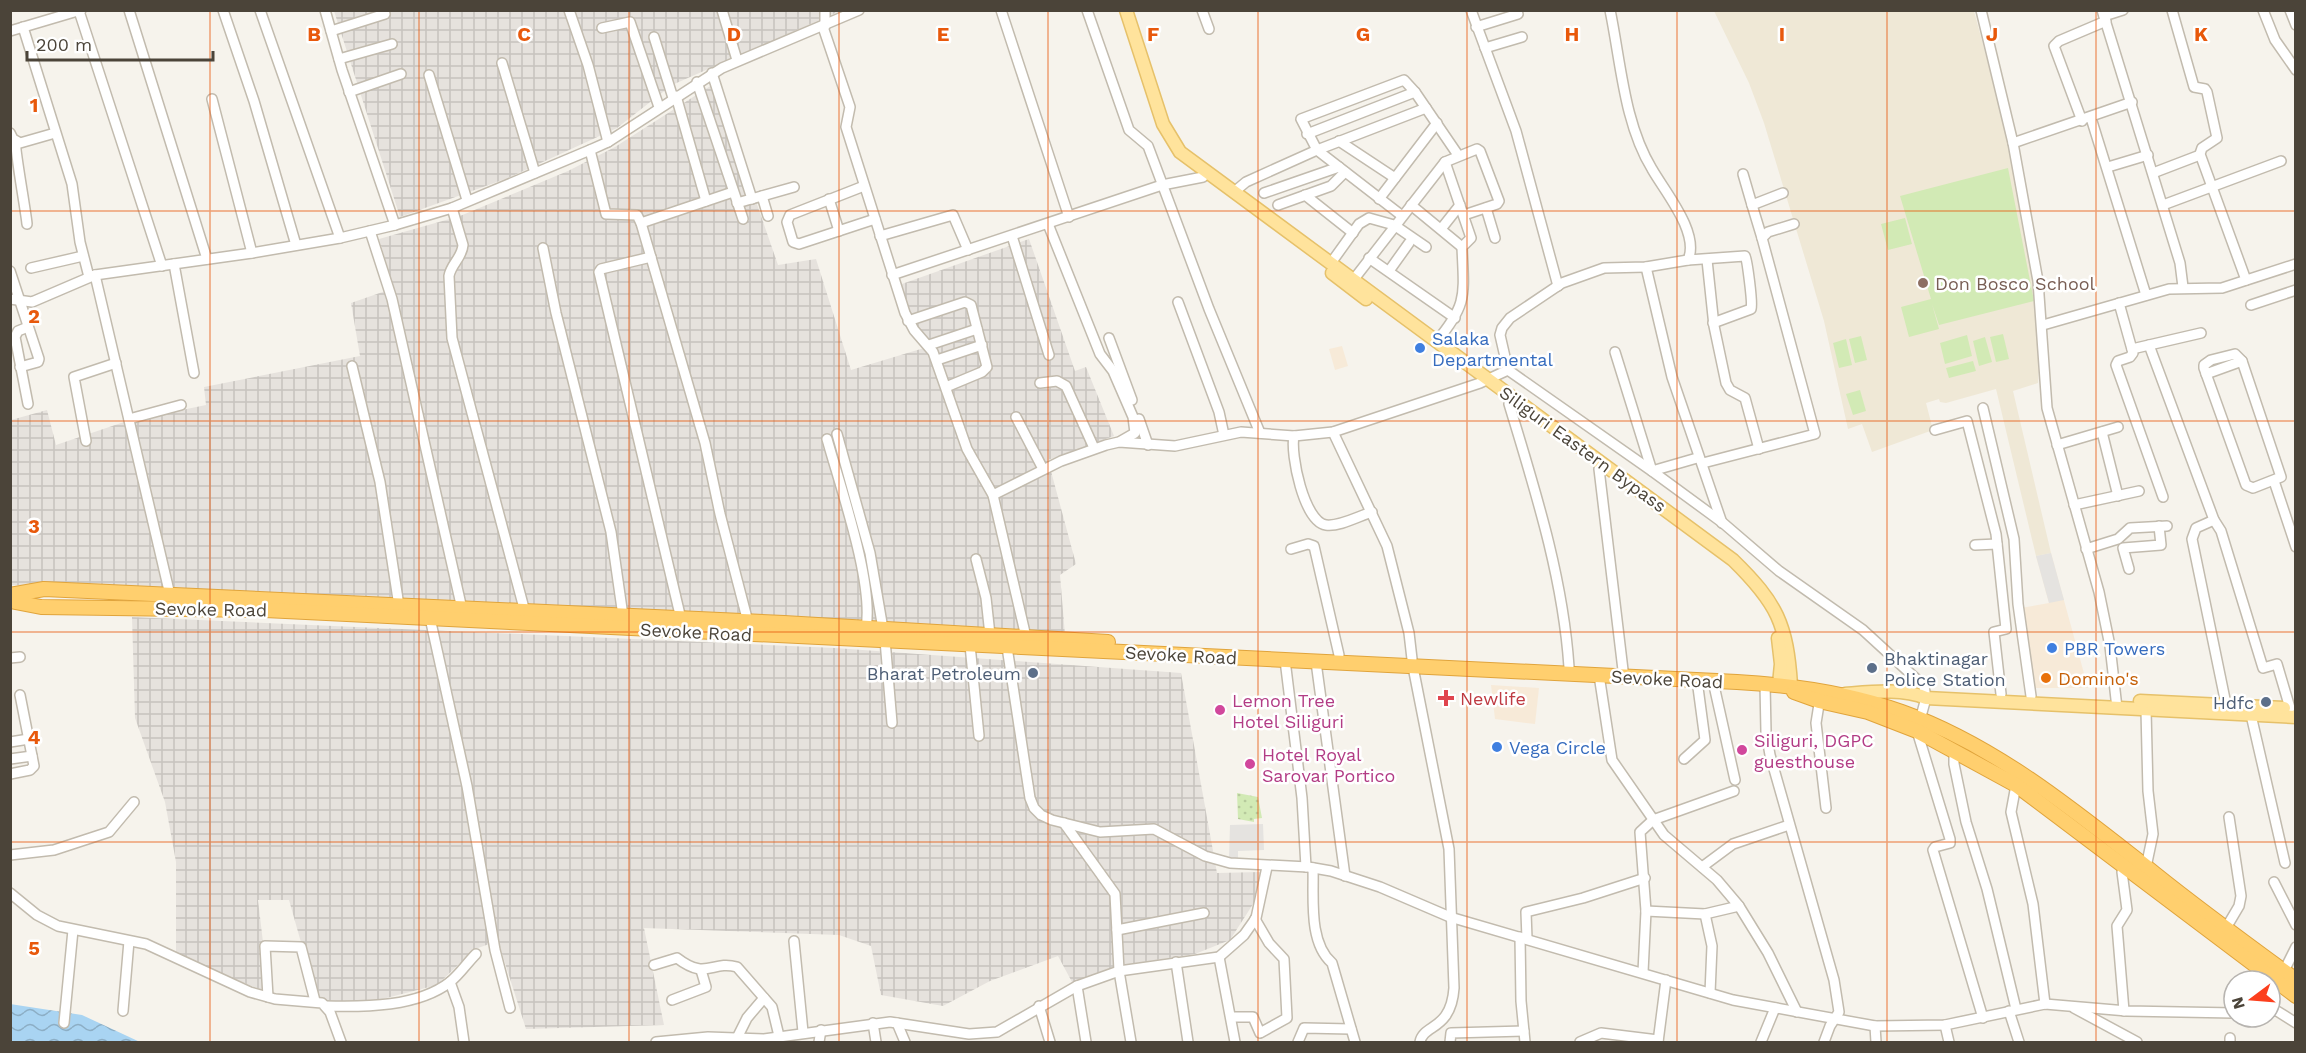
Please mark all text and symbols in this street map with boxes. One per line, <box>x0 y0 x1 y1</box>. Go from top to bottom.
text: B <box>307 22 321 46</box>
text: C <box>517 22 531 46</box>
text: D <box>727 22 741 46</box>
text: E <box>937 22 949 46</box>
text: F <box>1147 22 1159 46</box>
text: G <box>1356 22 1370 46</box>
text: H <box>1565 22 1579 46</box>
text: I <box>1779 22 1785 46</box>
text: J <box>1986 22 1998 46</box>
text: K <box>2194 22 2208 46</box>
scale bar <box>27 24 213 62</box>
text: 200 m <box>36 34 92 55</box>
text: 1 <box>30 93 38 117</box>
place label: Don Bosco School <box>1935 273 2095 294</box>
marker: Don Bosco School <box>1916 276 1930 290</box>
text: 2 <box>28 304 40 328</box>
place label: Salaka Departmental <box>1432 328 1553 370</box>
marker: Salaka Departmental <box>1413 341 1427 355</box>
street label: Siliguri Eastern Bypass <box>1496 382 1670 516</box>
text: 3 <box>28 514 40 538</box>
street label: Sevoke Road <box>155 598 267 620</box>
street label: Sevoke Road <box>639 619 753 645</box>
place label: PBR Towers <box>2064 638 2165 659</box>
marker: PBR Towers <box>2045 641 2059 655</box>
street label: Sevoke Road <box>1124 642 1238 668</box>
place label: Bhaktinagar Police Station <box>1884 648 2006 690</box>
marker: Bhaktinagar Police Station <box>1865 661 1879 675</box>
place label: Bharat Petroleum <box>867 663 1021 684</box>
marker: Bharat Petroleum <box>1026 666 1040 680</box>
street label: Sevoke Road <box>1610 666 1724 692</box>
place label: Domino's <box>2058 668 2139 689</box>
marker: Domino's <box>2039 671 2053 685</box>
place label: Newlife <box>1460 688 1526 709</box>
marker: Newlife <box>1437 689 1455 707</box>
place label: Lemon Tree Hotel Siliguri <box>1232 690 1344 732</box>
place label: Hdfc <box>2213 692 2254 713</box>
marker: Hdfc <box>2259 695 2273 709</box>
marker: Lemon Tree Hotel Siliguri <box>1213 703 1227 717</box>
text: 4 <box>28 725 41 749</box>
place label: Siliguri, DGPC guesthouse <box>1754 730 1874 772</box>
place label: Vega Circle <box>1509 737 1606 758</box>
marker: Vega Circle <box>1490 740 1504 754</box>
marker: Siliguri, DGPC guesthouse <box>1735 743 1749 757</box>
place label: Hotel Royal Sarovar Portico <box>1262 744 1395 786</box>
marker: Hotel Royal Sarovar Portico <box>1243 757 1257 771</box>
text: 5 <box>28 936 40 960</box>
north arrow <box>2222 969 2282 1029</box>
text: N <box>2227 995 2249 1011</box>

